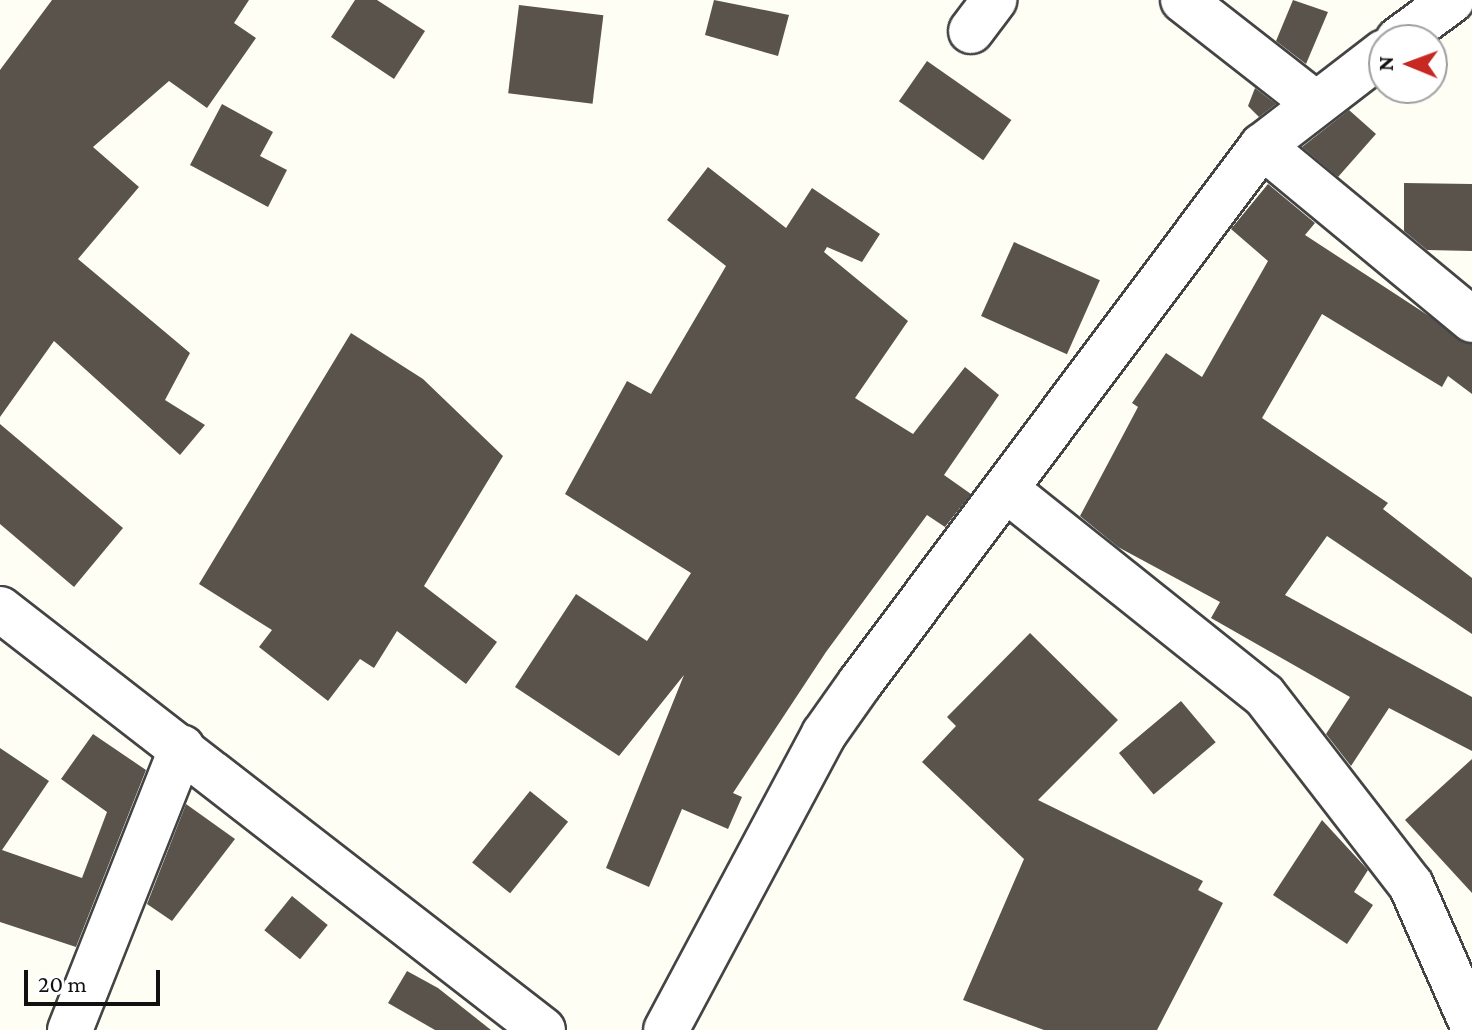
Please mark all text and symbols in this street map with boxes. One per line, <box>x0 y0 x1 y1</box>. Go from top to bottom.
north arrow <box>1368 24 1448 104</box>
text: N <box>1373 56 1398 71</box>
scale bar <box>28 954 164 1004</box>
text: 20 m <box>38 970 87 997</box>

